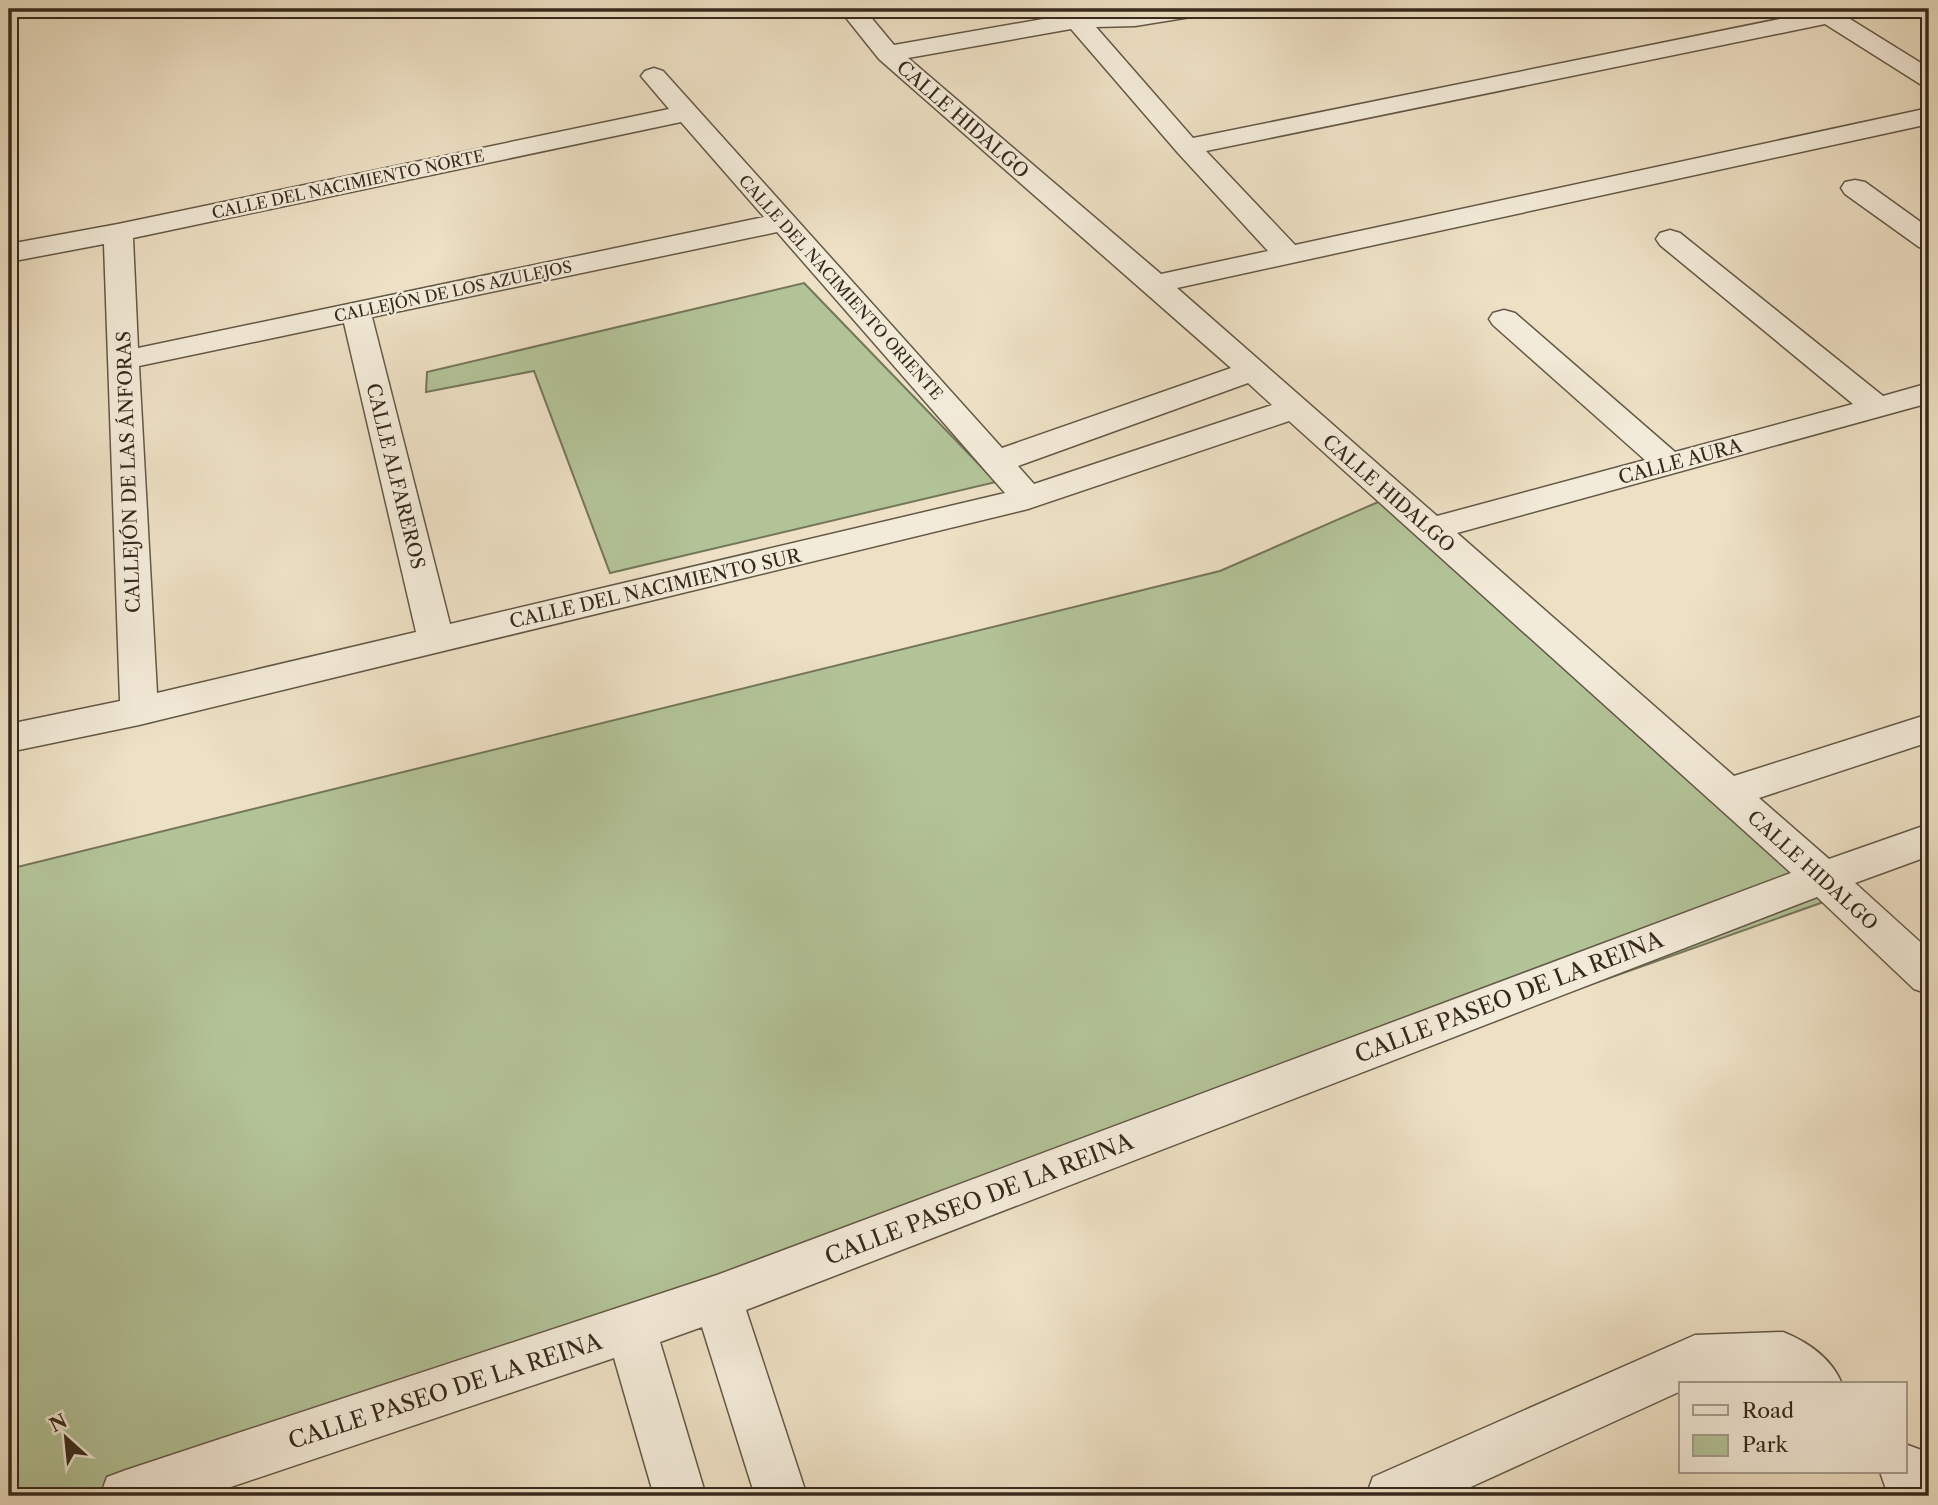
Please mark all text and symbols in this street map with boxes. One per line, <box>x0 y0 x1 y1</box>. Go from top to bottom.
street label: CALLE HIDALGO <box>892 56 1033 183</box>
street label: CALLE DEL NACIMIENTO NORTE <box>210 145 486 223</box>
street label: CALLE DEL NACIMIENTO ORIENTE <box>735 170 947 404</box>
street label: CALLEJÓN DE LOS AZULEJOS <box>332 256 574 326</box>
street label: CALLEJÓN DE LAS ÁNFORAS <box>112 330 145 614</box>
street label: CALLE ALFAREROS <box>361 381 430 571</box>
street label: CALLE HIDALGO <box>1318 430 1459 557</box>
street label: CALLE AURA <box>1616 434 1745 489</box>
street label: CALLE DEL NACIMIENTO SUR <box>507 543 804 633</box>
street label: CALLE HIDALGO <box>1743 806 1883 935</box>
street label: CALLE PASEO DE LA REINA <box>1351 925 1668 1069</box>
street label: CALLE PASEO DE LA REINA <box>821 1127 1138 1271</box>
street label: CALLE PASEO DE LA REINA <box>285 1327 606 1455</box>
legend <box>1679 1382 1906 1474</box>
text: Road <box>1742 1398 1794 1423</box>
north arrow <box>32 1404 102 1474</box>
text: N <box>46 1409 71 1437</box>
text: Park <box>1742 1432 1788 1457</box>

